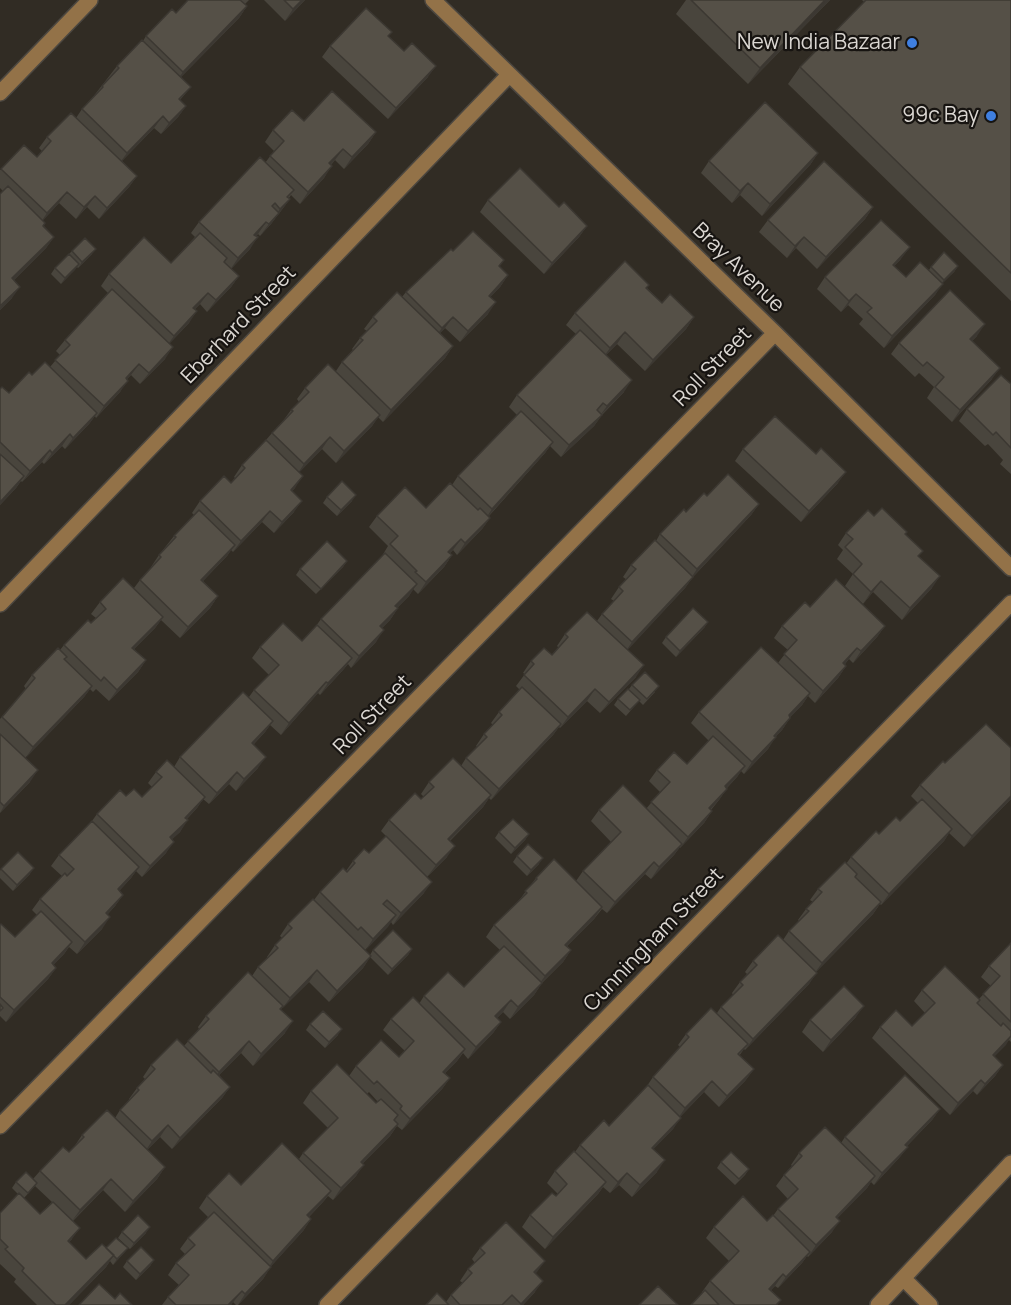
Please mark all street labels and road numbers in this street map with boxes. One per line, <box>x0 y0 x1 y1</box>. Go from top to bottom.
street label: Bray Avenue <box>687 218 789 318</box>
street label: Eberhard Street <box>176 261 302 389</box>
street label: Roll Street <box>669 322 757 412</box>
street label: Roll Street <box>329 670 417 760</box>
street label: Cunningham Street <box>579 863 729 1017</box>

